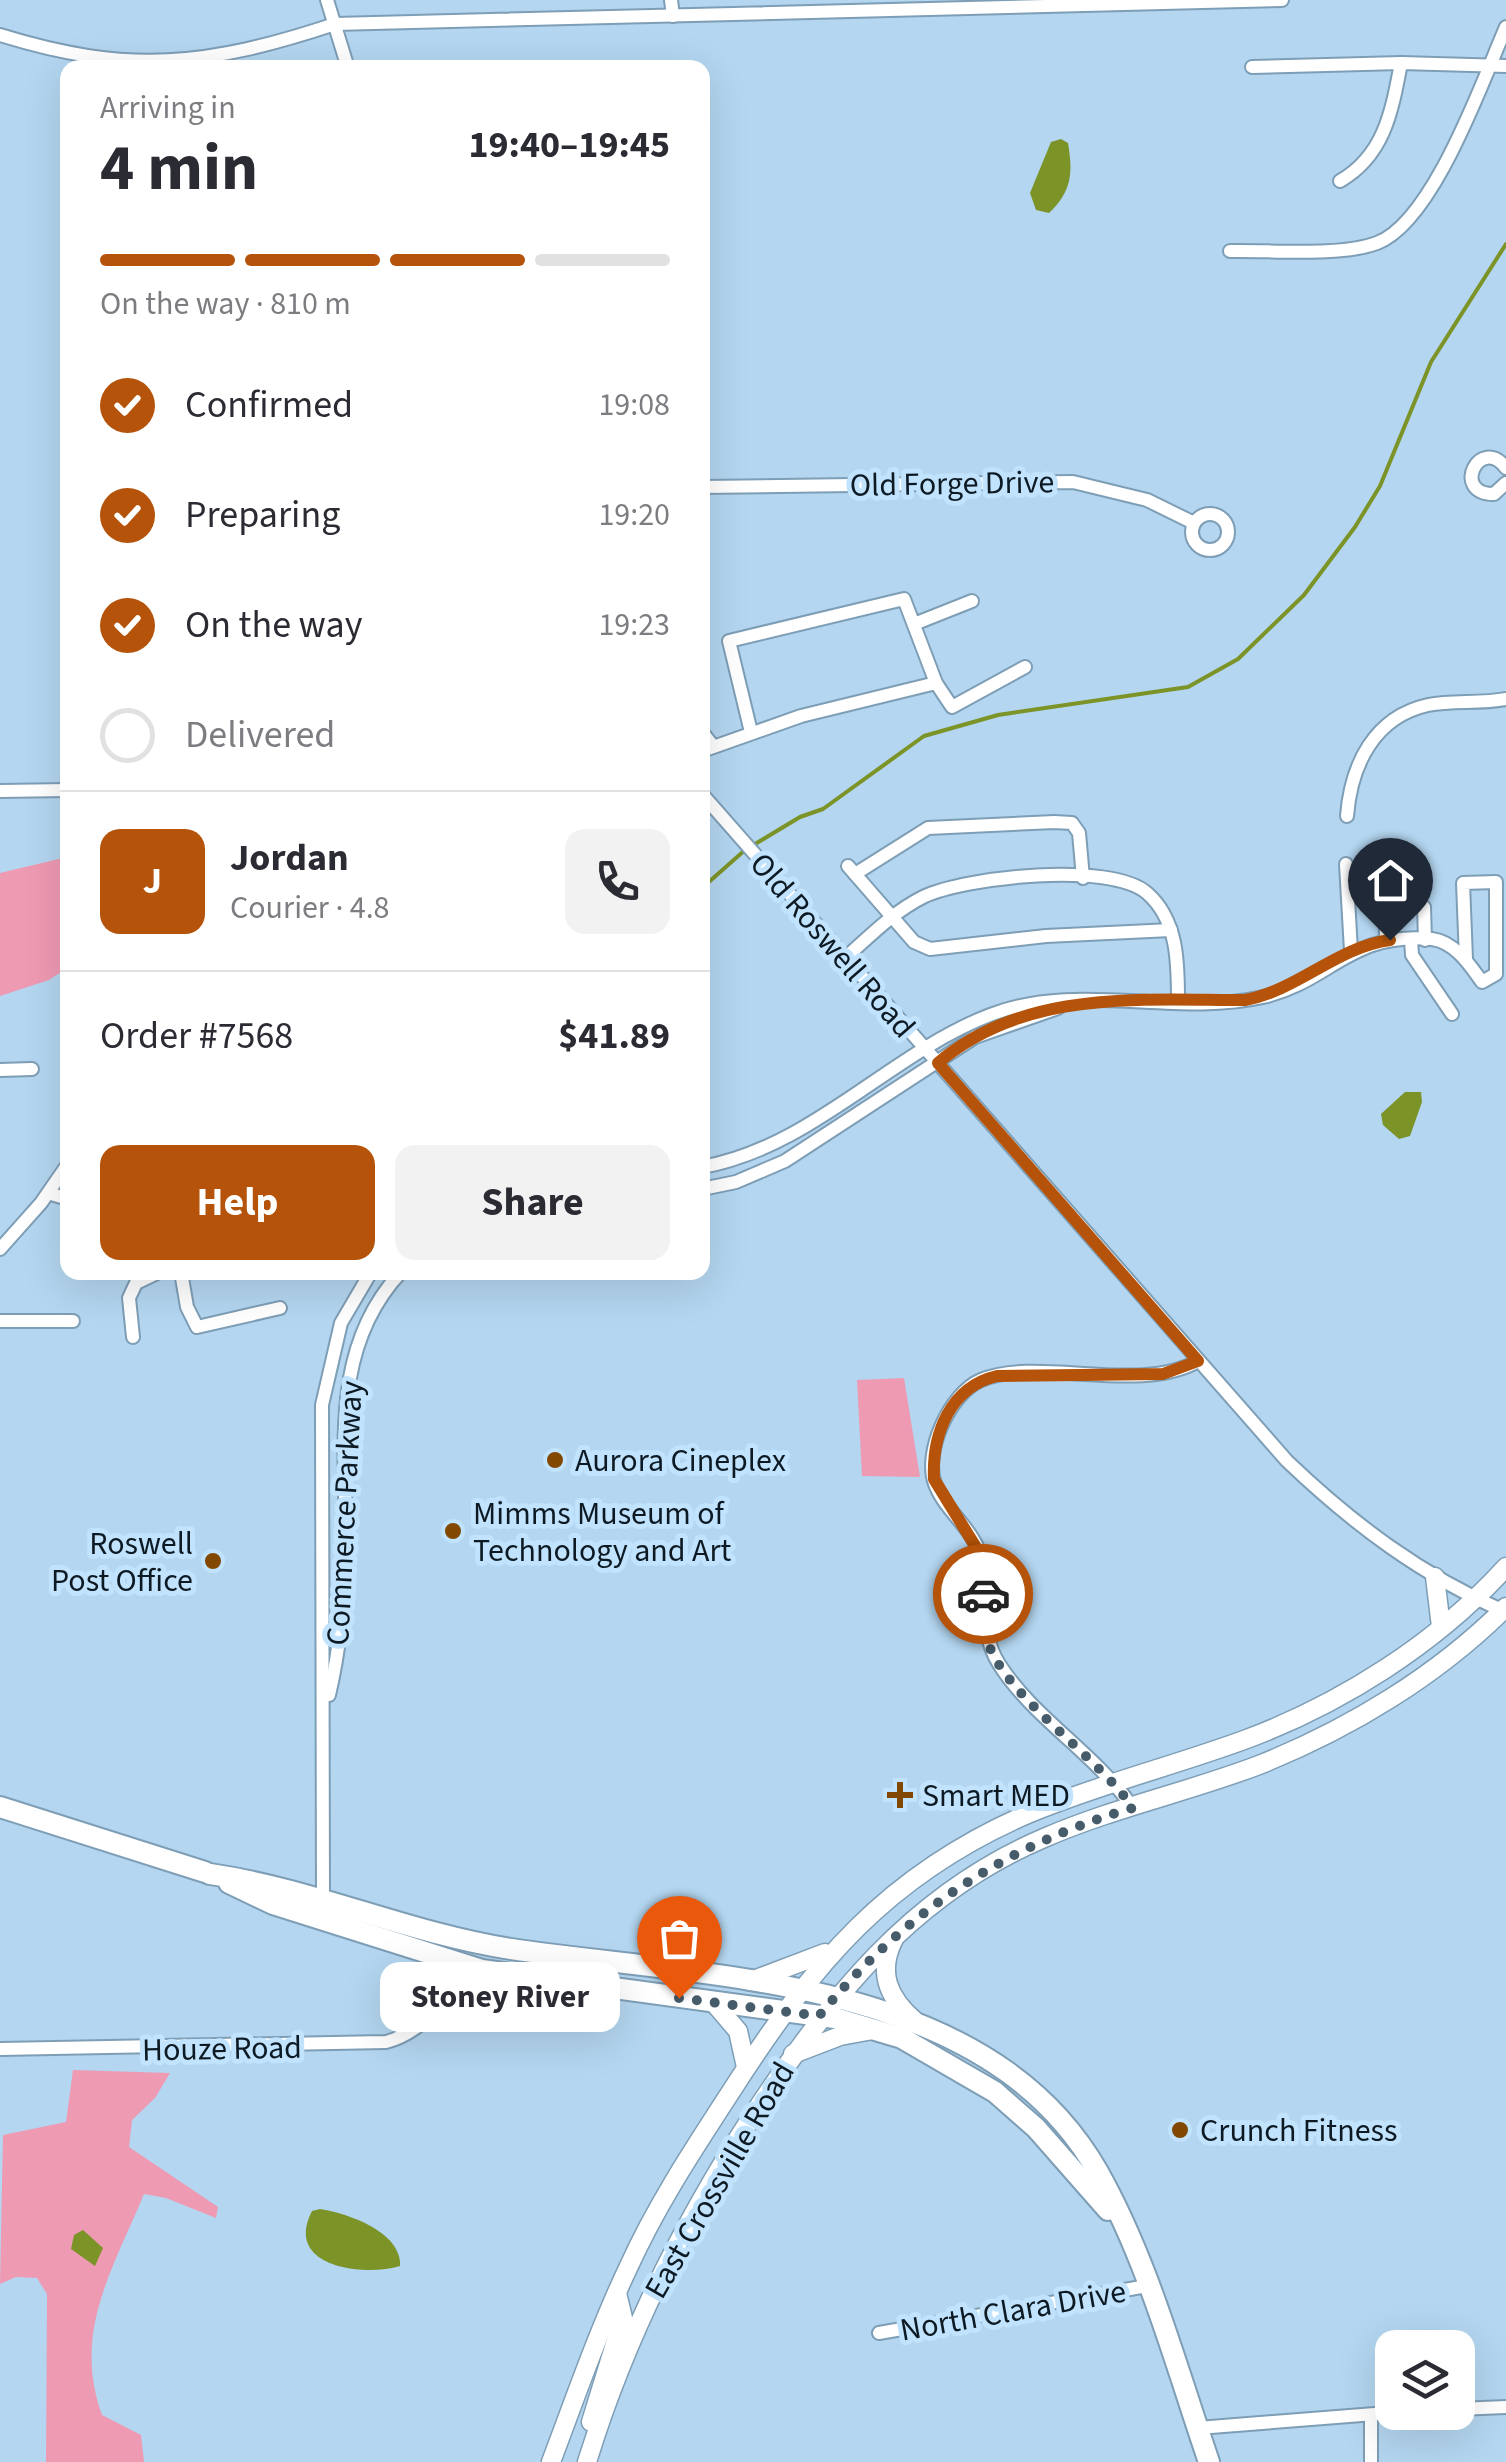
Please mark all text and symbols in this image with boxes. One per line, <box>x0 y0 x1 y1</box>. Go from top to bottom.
text: Arriving in <box>100 85 236 131</box>
text: 19:40–19:45 <box>468 118 670 172</box>
text: 4 min <box>100 122 258 215</box>
text: On the way · 810 m <box>100 281 351 327</box>
icon: check <box>100 378 155 433</box>
text: Confirmed <box>185 378 353 432</box>
text: 19:08 <box>598 382 670 428</box>
street label: Old Forge Drive <box>849 459 1055 509</box>
icon: check <box>100 488 155 543</box>
text: Preparing <box>185 488 340 542</box>
text: 19:20 <box>598 492 670 538</box>
icon: check <box>100 598 155 653</box>
text: On the way <box>185 598 362 652</box>
text: 19:23 <box>598 602 670 648</box>
text: Delivered <box>185 708 335 762</box>
button: phone <box>565 829 670 934</box>
text: Jordan <box>230 831 349 885</box>
pin <box>1348 838 1433 941</box>
street label: Old Roswell Road <box>739 843 926 1048</box>
icon: home <box>1363 853 1418 908</box>
text: J <box>143 854 162 908</box>
text: Courier · 4.8 <box>230 885 390 931</box>
text: Order #7568 <box>100 1009 293 1063</box>
text: $41.89 <box>558 1009 670 1063</box>
button: Help <box>100 1145 375 1260</box>
button: Share <box>395 1145 670 1260</box>
street label: Commerce Parkway <box>315 1379 375 1647</box>
place label: Aurora Cineplex <box>575 1438 786 1484</box>
marker: Aurora Cineplex <box>544 1449 566 1471</box>
place label: Mimms Museum of Technology and Art <box>473 1491 731 1574</box>
marker: Mimms Museum of Technology and Art <box>442 1520 464 1542</box>
place label: Roswell Post Office <box>51 1521 193 1604</box>
courier <box>933 1544 1033 1644</box>
marker: Roswell Post Office <box>202 1550 224 1572</box>
icon: car <box>956 1567 1011 1622</box>
place label: Smart MED <box>922 1773 1070 1819</box>
marker: Smart MED <box>887 1782 913 1808</box>
pin <box>637 1896 722 1999</box>
icon: bag <box>652 1911 707 1966</box>
callout: Stoney River <box>379 1963 619 2033</box>
text: Stoney River <box>411 1974 589 2020</box>
street label: Houze Road <box>142 2025 302 2073</box>
street label: East Crossville Road <box>633 2054 806 2307</box>
place label: Crunch Fitness <box>1200 2108 1397 2154</box>
marker: Crunch Fitness <box>1169 2119 1191 2141</box>
street label: North Clara Drive <box>897 2268 1130 2353</box>
map controls <box>1375 2330 1475 2430</box>
button: layers <box>1375 2330 1475 2430</box>

